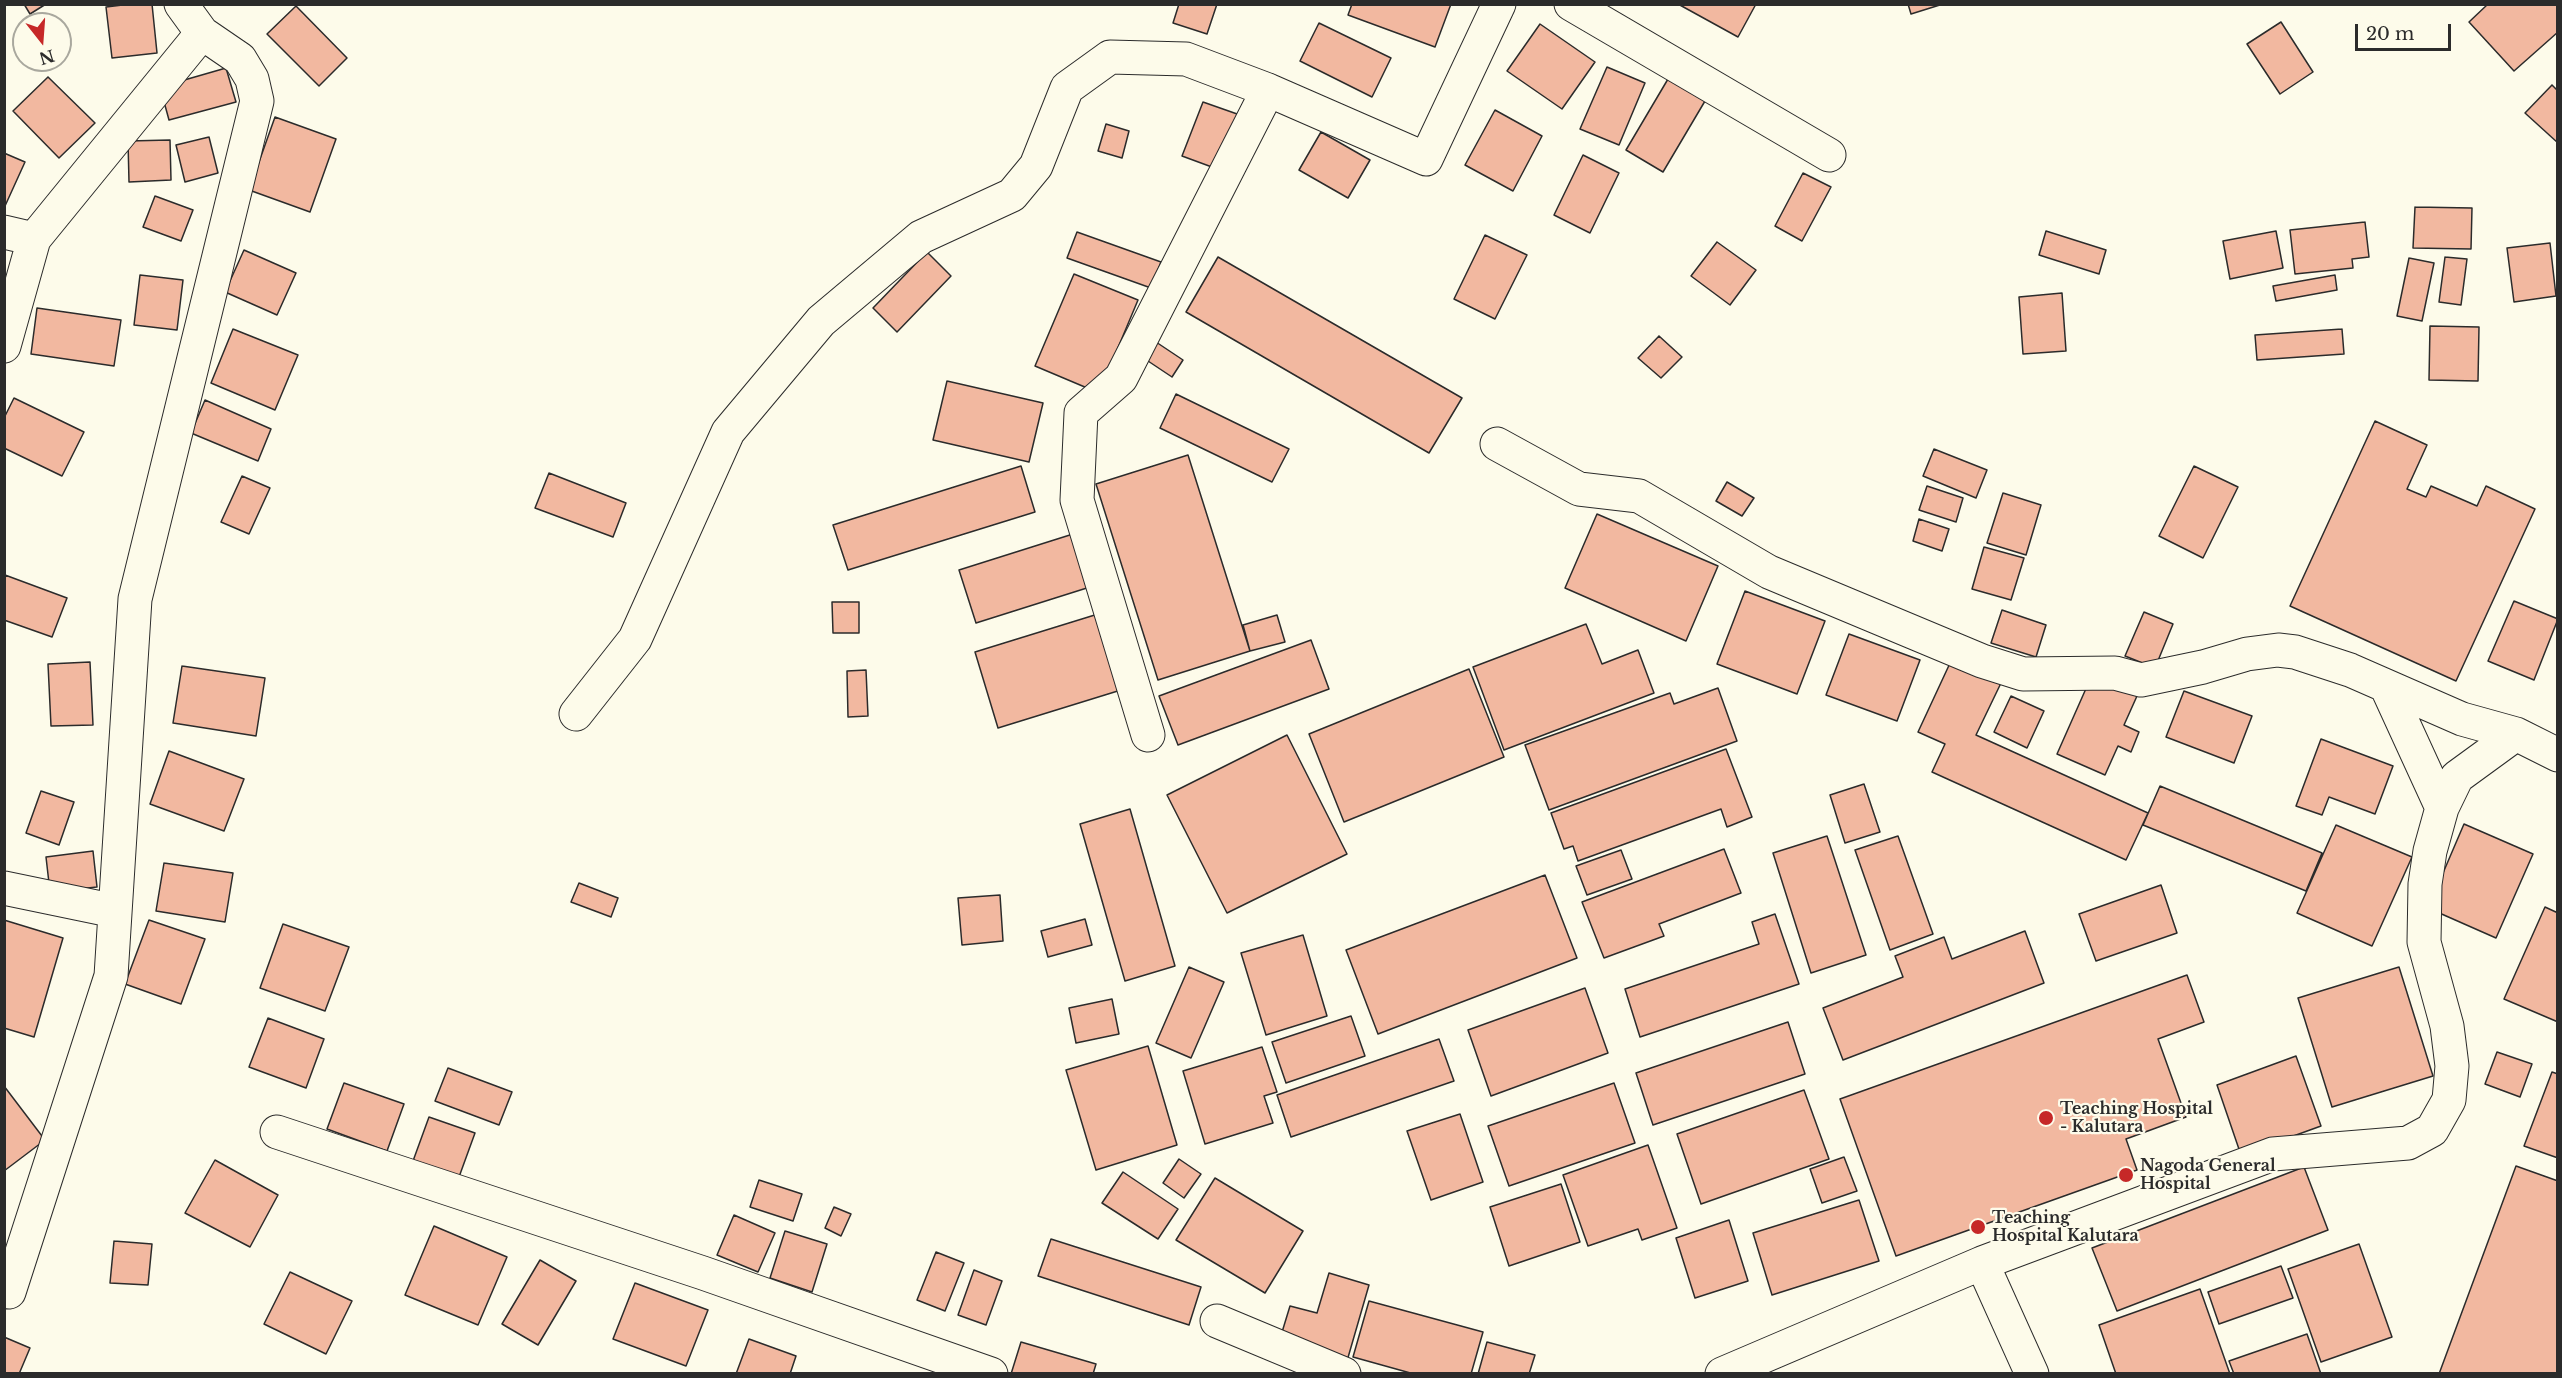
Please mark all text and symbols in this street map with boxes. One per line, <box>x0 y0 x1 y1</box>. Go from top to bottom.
north arrow <box>12 12 72 72</box>
scale bar <box>2358 12 2454 50</box>
text: 20 m <box>2366 23 2414 45</box>
text: N <box>37 46 57 69</box>
place label: Teaching Hospital - Kalutara <box>2060 1099 2213 1137</box>
marker: Teaching Hospital - Kalutara <box>2037 1109 2055 1127</box>
place label: Nagoda General Hospital <box>2140 1156 2276 1194</box>
marker: Nagoda General Hospital <box>2117 1166 2135 1184</box>
place label: Teaching Hospital Kalutara <box>1992 1208 2139 1246</box>
marker: Teaching Hospital Kalutara <box>1969 1218 1987 1236</box>

